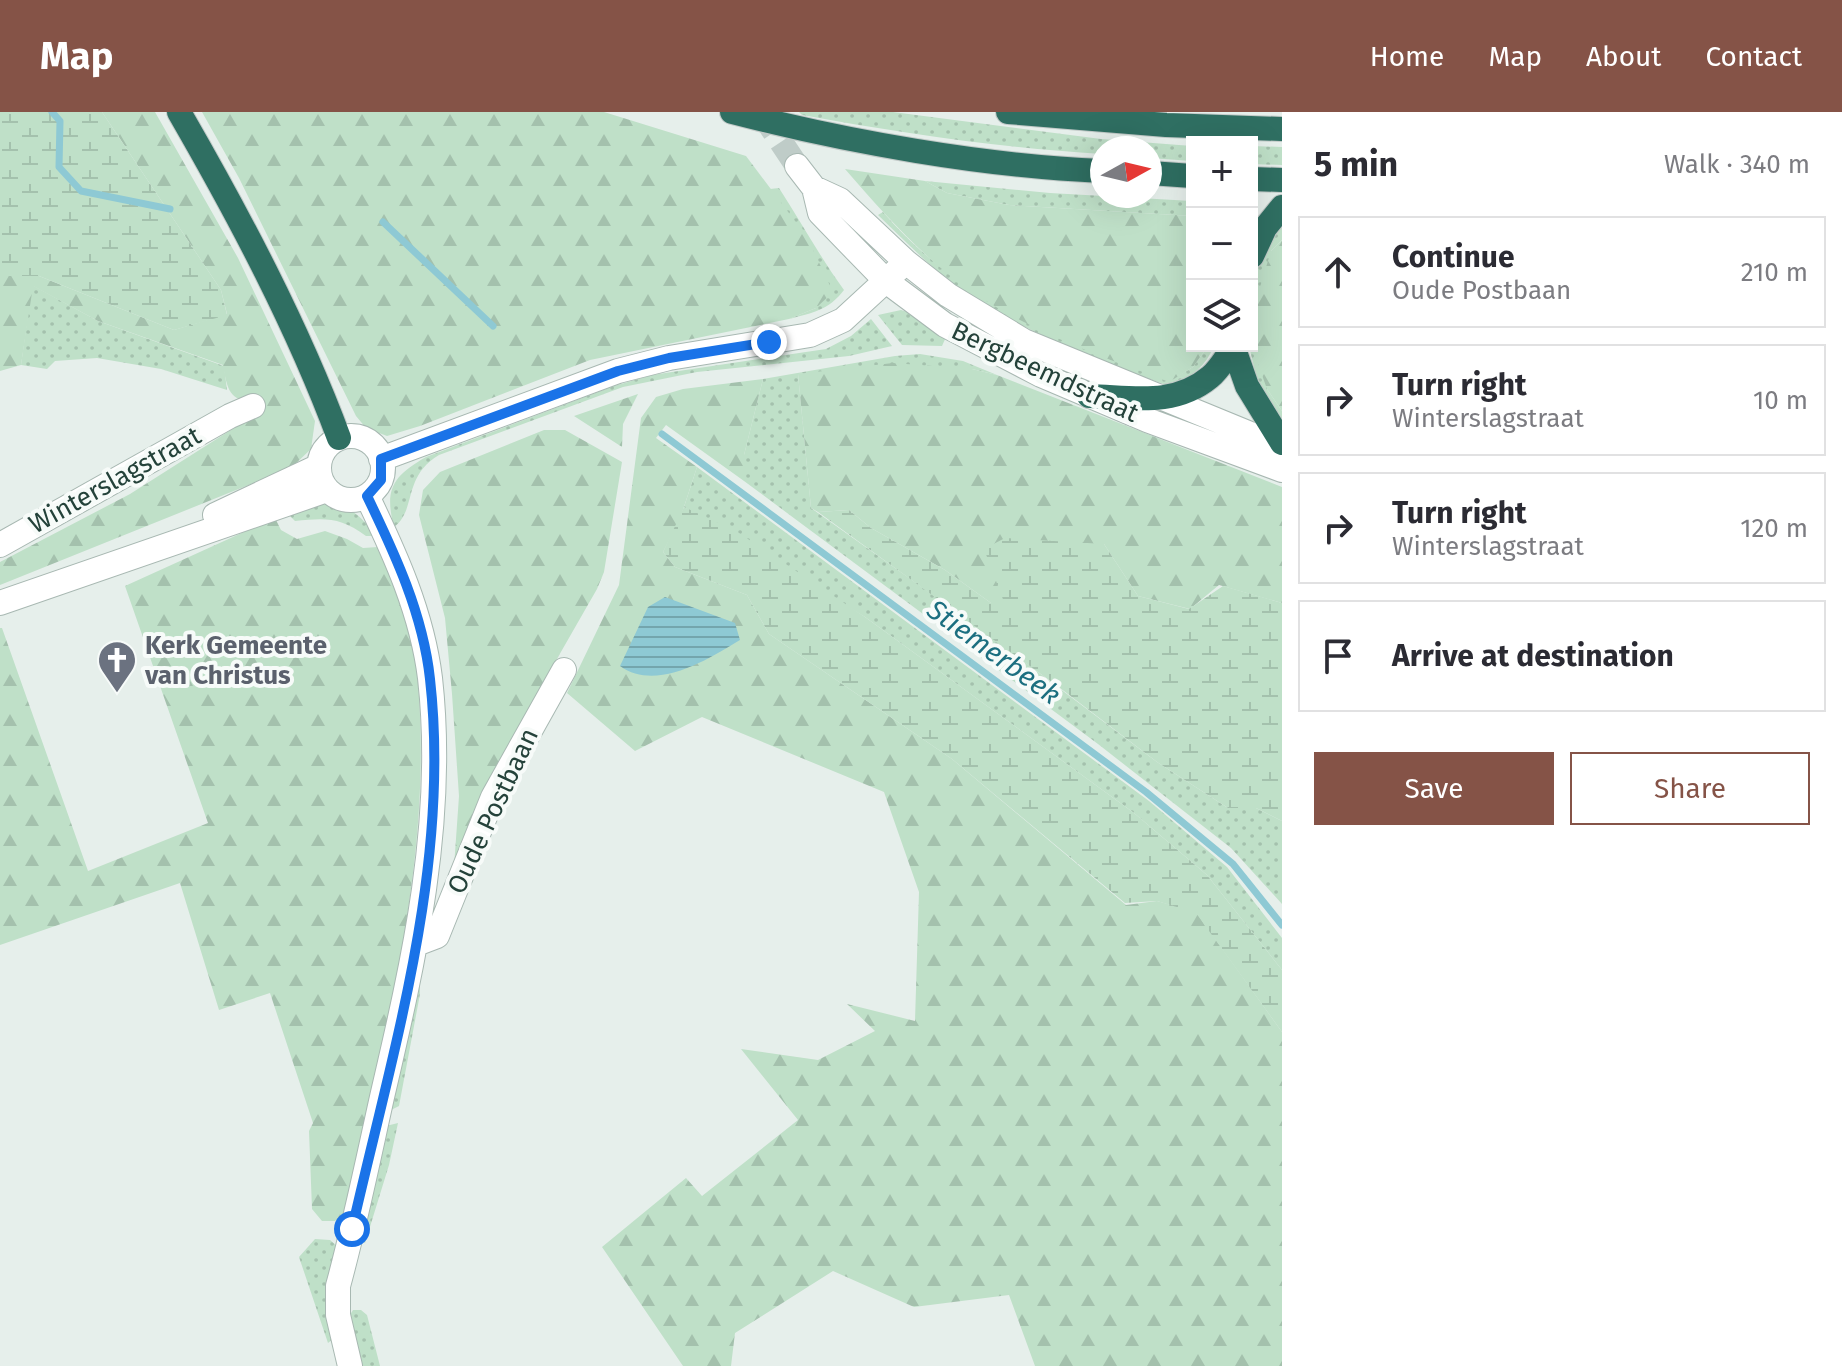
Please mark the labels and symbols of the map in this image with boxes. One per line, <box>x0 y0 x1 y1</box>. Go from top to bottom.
north arrow <box>1090 136 1162 208</box>
street label: Bergbeemdstraat <box>946 315 1144 429</box>
route end <box>751 324 787 360</box>
street label: Winterslagstraat <box>24 420 207 540</box>
water label: Stiemerbeek <box>920 592 1067 711</box>
place label: Kerk Gemeente van Christus <box>144 630 327 691</box>
church icon: Kerk Gemeente van Christus <box>96 639 138 694</box>
street label: Oude Postbaan <box>441 723 545 899</box>
route start <box>334 1211 370 1247</box>

